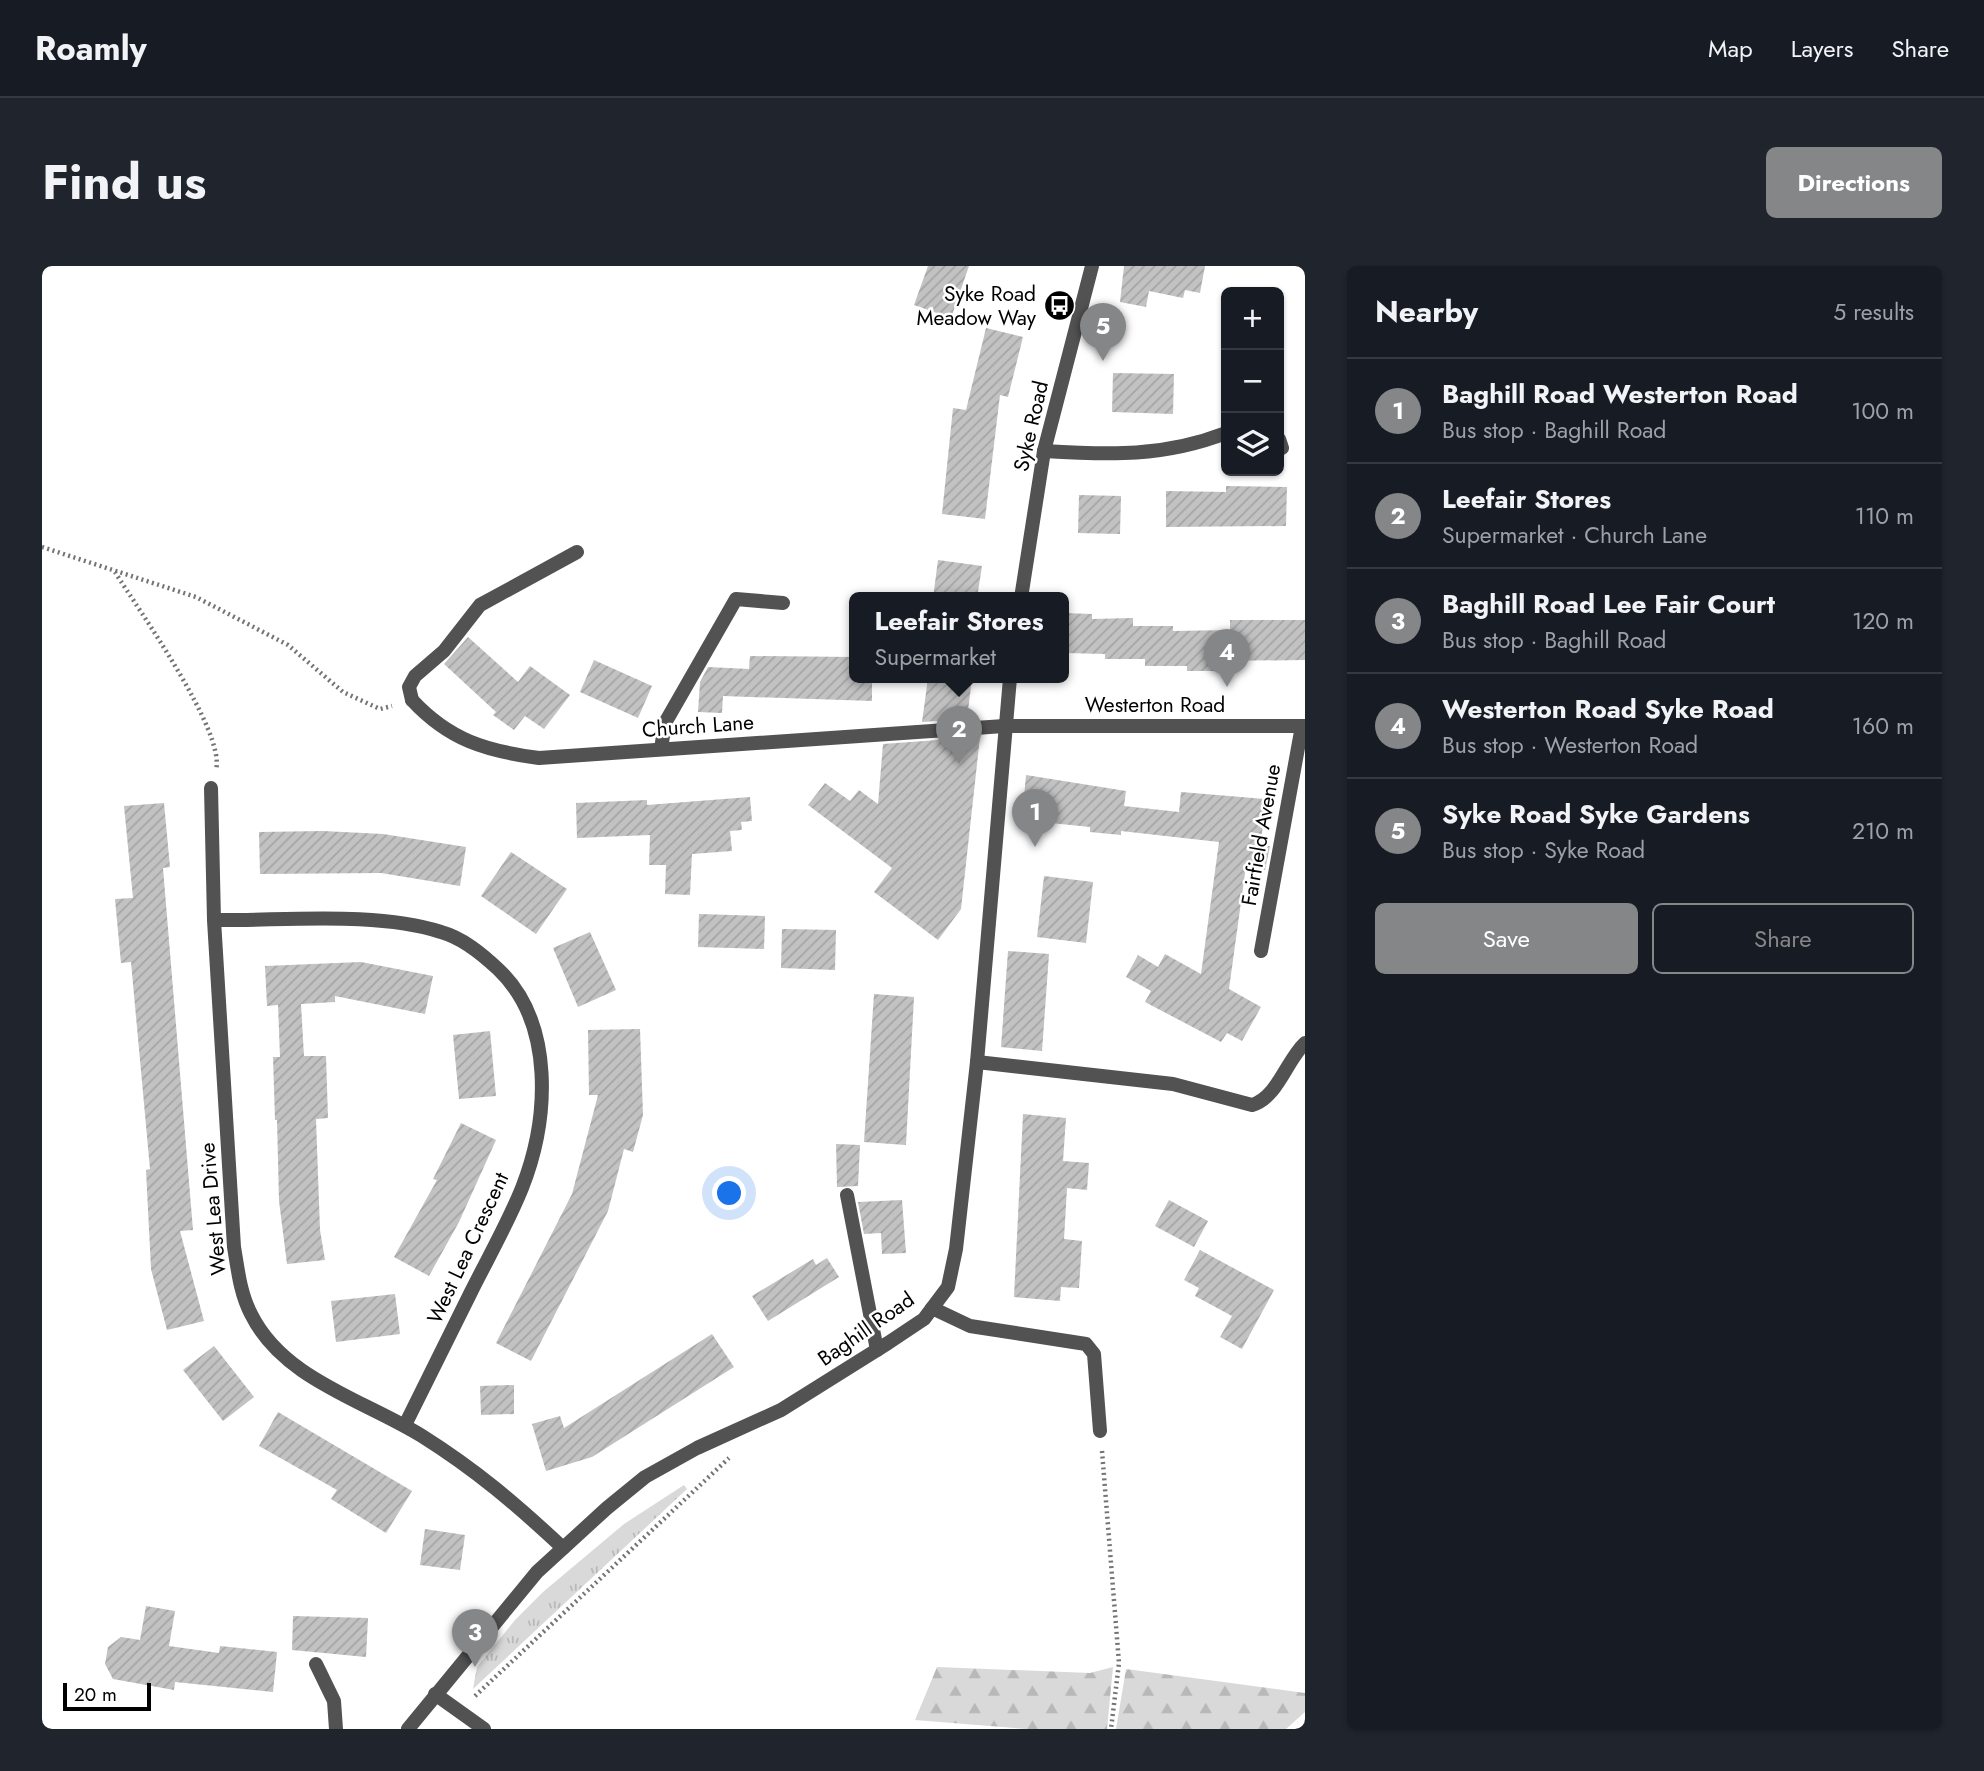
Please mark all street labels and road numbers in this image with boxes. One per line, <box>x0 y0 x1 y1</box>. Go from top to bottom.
street label: Syke Road <box>1006 378 1056 474</box>
street label: Westerton Road <box>1085 690 1225 720</box>
street label: Church Lane <box>641 707 755 745</box>
street label: Fairfield Avenue <box>1234 762 1288 908</box>
street label: West Lea Drive <box>192 1141 234 1277</box>
street label: West Lea Crescent <box>420 1167 516 1329</box>
street label: Baghill Road <box>812 1285 920 1373</box>

